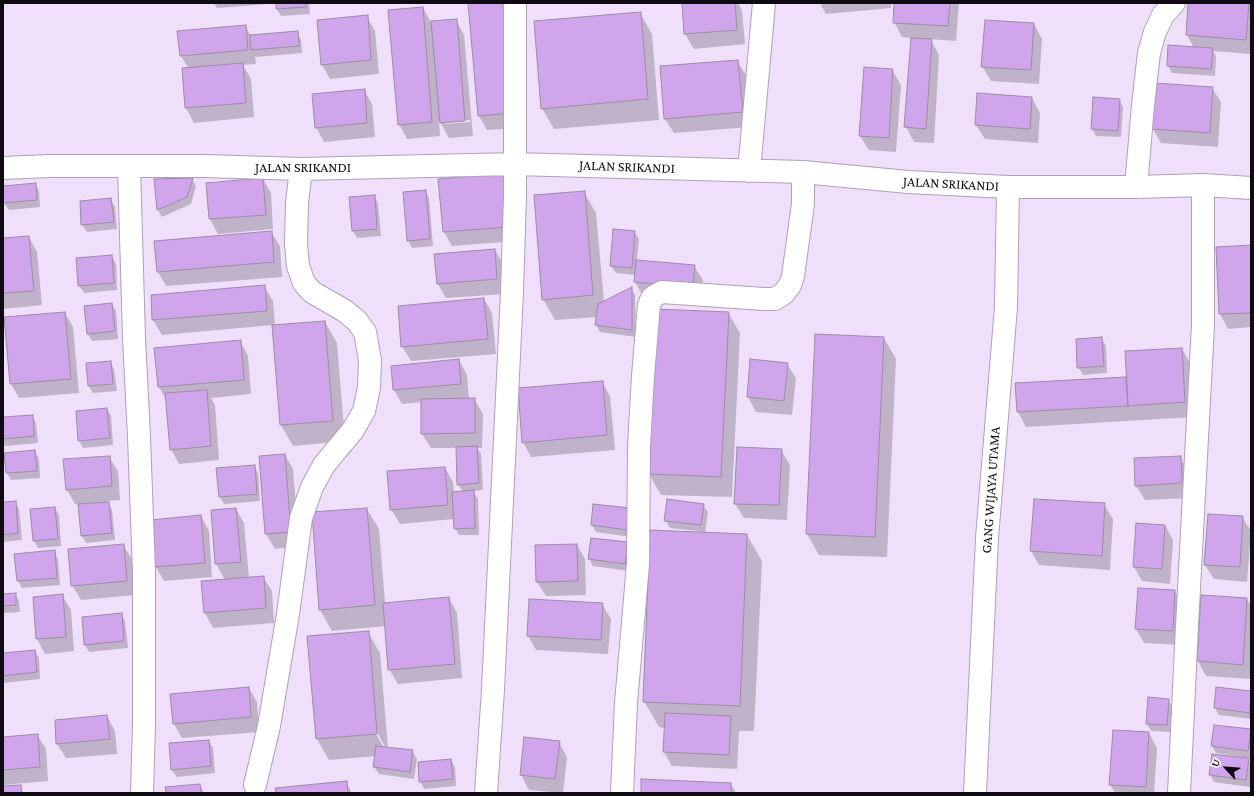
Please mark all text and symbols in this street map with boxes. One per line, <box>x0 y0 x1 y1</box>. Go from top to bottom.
street label: JALAN SRIKANDI <box>579 157 675 177</box>
street label: JALAN SRIKANDI <box>255 160 351 176</box>
street label: JALAN SRIKANDI <box>903 173 999 195</box>
street label: GANG WIJAYA UTAMA <box>978 426 1004 554</box>
north arrow <box>1206 748 1246 788</box>
text: U <box>1208 757 1222 769</box>

